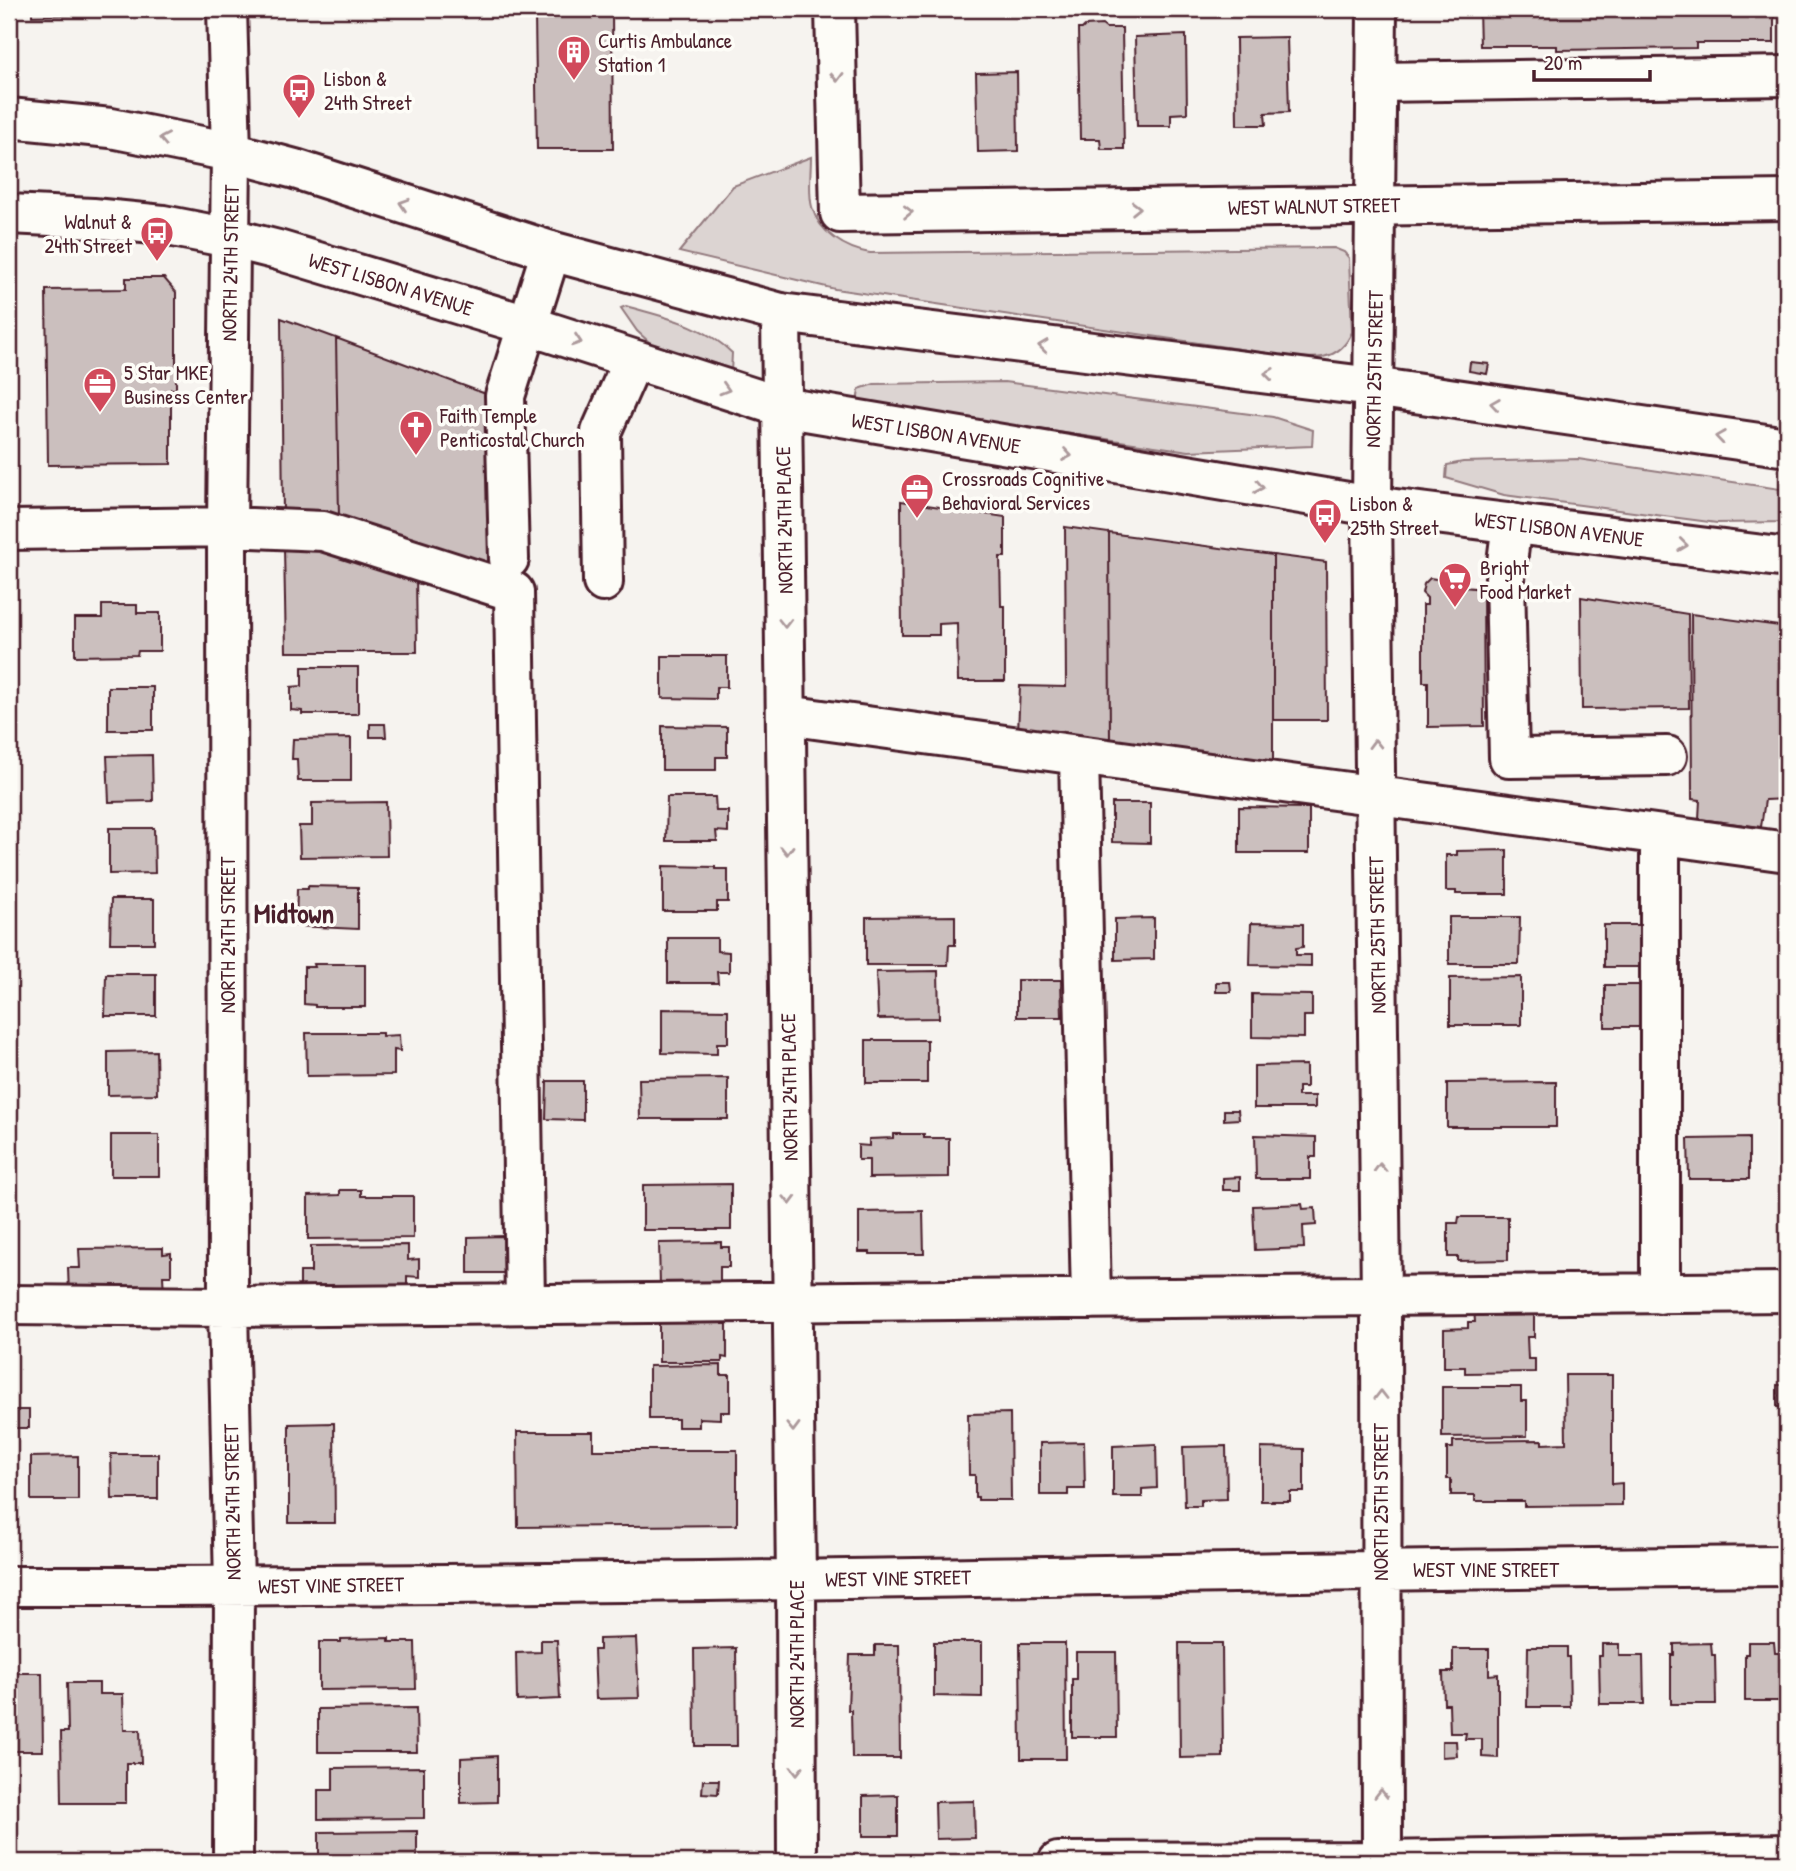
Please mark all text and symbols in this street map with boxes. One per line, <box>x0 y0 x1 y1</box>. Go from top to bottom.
place label: Curtis Ambulance Station 1 <box>598 26 732 79</box>
building icon: Curtis Ambulance Station 1 <box>555 33 593 82</box>
scale bar <box>1534 38 1649 82</box>
text: 20 m <box>1544 48 1582 77</box>
place label: Lisbon & 24th Street <box>324 64 412 117</box>
bus stop icon: Lisbon & 24th Street <box>280 71 318 120</box>
one-way arrow <box>829 72 845 83</box>
one-way arrow <box>158 132 170 147</box>
street label: NORTH 24TH STREET <box>214 183 246 341</box>
street label: WEST WALNUT STREET <box>1228 190 1402 222</box>
one-way arrow <box>399 197 411 212</box>
one-way arrow <box>1131 200 1141 216</box>
one-way arrow <box>903 204 914 220</box>
place label: Walnut & 24th Street <box>45 207 133 260</box>
bus stop icon: Walnut & 24th Street <box>138 214 176 263</box>
street label: WEST LISBON AVENUE <box>305 245 477 323</box>
street label: NORTH 25TH STREET <box>1358 289 1390 448</box>
one-way arrow <box>571 333 583 348</box>
one-way arrow <box>1038 338 1049 353</box>
place label: 5 Star MKE Business Center <box>124 358 248 411</box>
office icon: 5 Star MKE Business Center <box>81 365 119 414</box>
one-way arrow <box>1263 366 1275 381</box>
one-way arrow <box>718 381 731 395</box>
one-way arrow <box>1489 397 1500 412</box>
place label: Faith Temple Penticostal Church <box>439 401 584 454</box>
street label: WEST LISBON AVENUE <box>850 405 1022 461</box>
church icon: Faith Temple Penticostal Church <box>397 408 435 457</box>
one-way arrow <box>1714 430 1726 445</box>
street label: NORTH 24TH PLACE <box>768 446 800 594</box>
one-way arrow <box>1061 447 1072 462</box>
place label: Crossroads Cognitive Behavioral Services <box>942 464 1104 517</box>
office icon: Crossroads Cognitive Behavioral Services <box>898 471 936 520</box>
one-way arrow <box>1253 479 1265 494</box>
place label: Lisbon & 25th Street <box>1350 489 1439 542</box>
bus stop icon: Lisbon & 25th Street <box>1306 496 1344 545</box>
street label: WEST LISBON AVENUE <box>1473 504 1645 554</box>
one-way arrow <box>1677 537 1689 552</box>
place label: Bright Food Market <box>1479 553 1572 606</box>
supermarket icon: Bright Food Market <box>1436 560 1474 609</box>
one-way arrow <box>777 618 793 628</box>
one-way arrow <box>1367 738 1383 749</box>
one-way arrow <box>779 845 795 856</box>
street label: NORTH 25TH STREET <box>1361 855 1393 1014</box>
street label: NORTH 24TH STREET <box>213 856 242 1013</box>
district label: Midtown <box>254 894 334 932</box>
street label: NORTH 24TH PLACE <box>773 1013 805 1161</box>
one-way arrow <box>1372 1162 1388 1172</box>
one-way arrow <box>782 1195 798 1206</box>
one-way arrow <box>1373 1389 1388 1400</box>
street label: NORTH 24TH STREET <box>216 1422 248 1580</box>
one-way arrow <box>786 1422 801 1433</box>
street label: NORTH 25TH STREET <box>1366 1422 1395 1581</box>
street label: WEST VINE STREET <box>1413 1555 1560 1584</box>
street label: WEST VINE STREET <box>825 1562 972 1594</box>
street label: WEST VINE STREET <box>258 1569 405 1601</box>
street label: NORTH 24TH PLACE <box>782 1580 811 1728</box>
one-way arrow <box>789 1766 805 1776</box>
one-way arrow <box>1373 1788 1389 1799</box>

